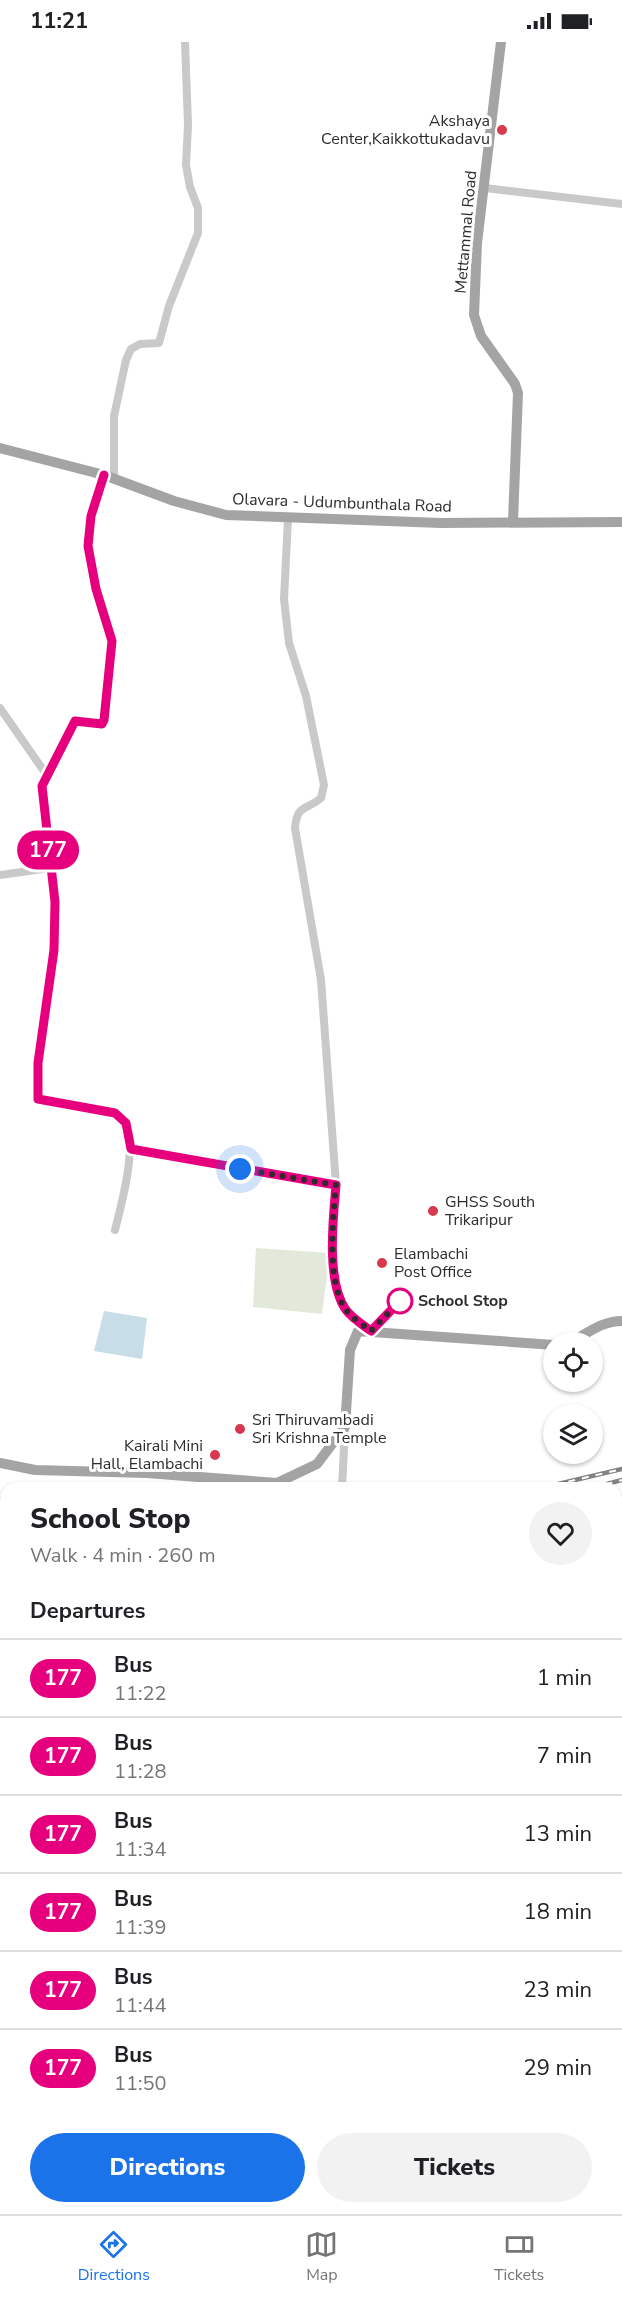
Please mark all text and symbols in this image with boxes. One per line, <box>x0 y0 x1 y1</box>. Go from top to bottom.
text: 11:21 <box>30 6 88 36</box>
place label: Akshaya Center,Kaikkottukadavu <box>321 110 490 150</box>
marker: Akshaya Center,Kaikkottukadavu <box>495 123 509 137</box>
street label: Mettammal Road <box>450 169 482 295</box>
street label: Olavara - Udumbunthala Road <box>232 488 452 518</box>
line badge: 177 <box>14 830 82 870</box>
text: 177 <box>29 836 67 864</box>
your location <box>225 1154 255 1184</box>
place label: GHSS South Trikaripur <box>445 1191 535 1231</box>
marker: GHSS South Trikaripur <box>426 1204 440 1218</box>
place label: Elambachi Post Office <box>394 1243 472 1283</box>
marker: Elambachi Post Office <box>375 1256 389 1270</box>
marker: School Stop <box>387 1288 413 1314</box>
place label: School Stop <box>418 1290 508 1312</box>
map controls <box>543 1332 603 1464</box>
button: locate <box>543 1332 603 1392</box>
button: layers <box>543 1404 603 1464</box>
place label: Sri Thiruvambadi Sri Krishna Temple <box>252 1409 386 1449</box>
marker: Sri Thiruvambadi Sri Krishna Temple <box>233 1422 247 1436</box>
place label: Kairali Mini Hall, Elambachi <box>91 1435 203 1475</box>
marker: Kairali Mini Hall, Elambachi <box>208 1448 222 1462</box>
text: School Stop <box>30 1500 191 1538</box>
button: heart <box>529 1502 592 1565</box>
text: Walk · 4 min · 260 m <box>30 1542 216 1569</box>
text: Departures <box>30 1596 145 1626</box>
text: Bus <box>114 1650 153 1680</box>
text: 1 min <box>537 1663 592 1693</box>
text: 177 <box>44 1664 82 1692</box>
text: 11:22 <box>114 1680 167 1707</box>
text: Bus <box>114 1728 153 1758</box>
text: 7 min <box>537 1741 592 1771</box>
text: 177 <box>44 1742 82 1770</box>
text: 11:28 <box>114 1758 167 1785</box>
text: Bus <box>114 1806 153 1836</box>
text: 13 min <box>524 1819 592 1849</box>
text: 177 <box>44 1820 82 1848</box>
text: 11:34 <box>114 1836 167 1863</box>
text: Bus <box>114 1884 153 1914</box>
text: 18 min <box>524 1897 592 1927</box>
text: 177 <box>44 1898 82 1926</box>
text: 11:39 <box>114 1914 167 1941</box>
text: Bus <box>114 1962 153 1992</box>
text: 23 min <box>524 1975 592 2005</box>
text: 177 <box>44 1976 82 2004</box>
text: 11:44 <box>114 1992 167 2019</box>
text: Bus <box>114 2040 153 2070</box>
text: 29 min <box>524 2053 592 2083</box>
text: 177 <box>44 2054 82 2082</box>
text: 11:50 <box>114 2070 167 2097</box>
button: Directions <box>30 2133 305 2202</box>
button: Tickets <box>317 2133 592 2202</box>
tab: Directions <box>78 2228 150 2286</box>
tab: Map <box>305 2228 338 2286</box>
tab: Tickets <box>494 2228 544 2286</box>

